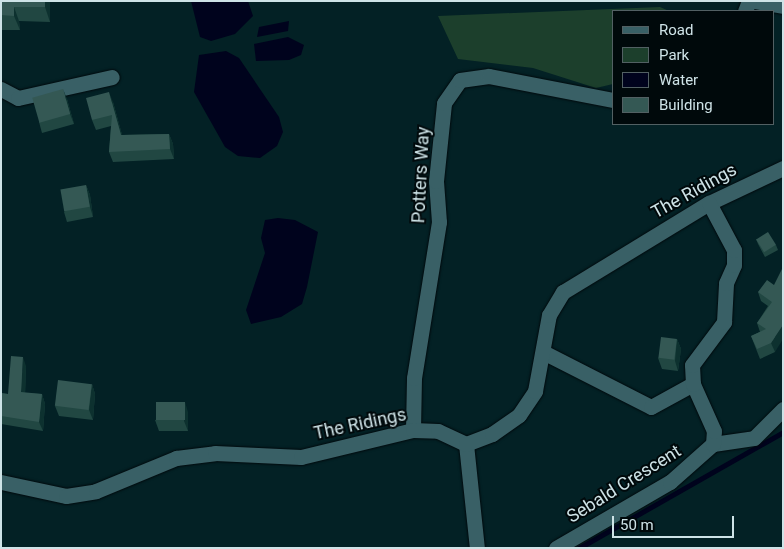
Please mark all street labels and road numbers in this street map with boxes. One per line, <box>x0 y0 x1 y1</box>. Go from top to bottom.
street label: Potters Way <box>408 126 434 224</box>
street label: The Ridings <box>648 159 740 223</box>
street label: The Ridings <box>312 404 408 444</box>
street label: Sebald Crescent <box>563 440 685 528</box>

